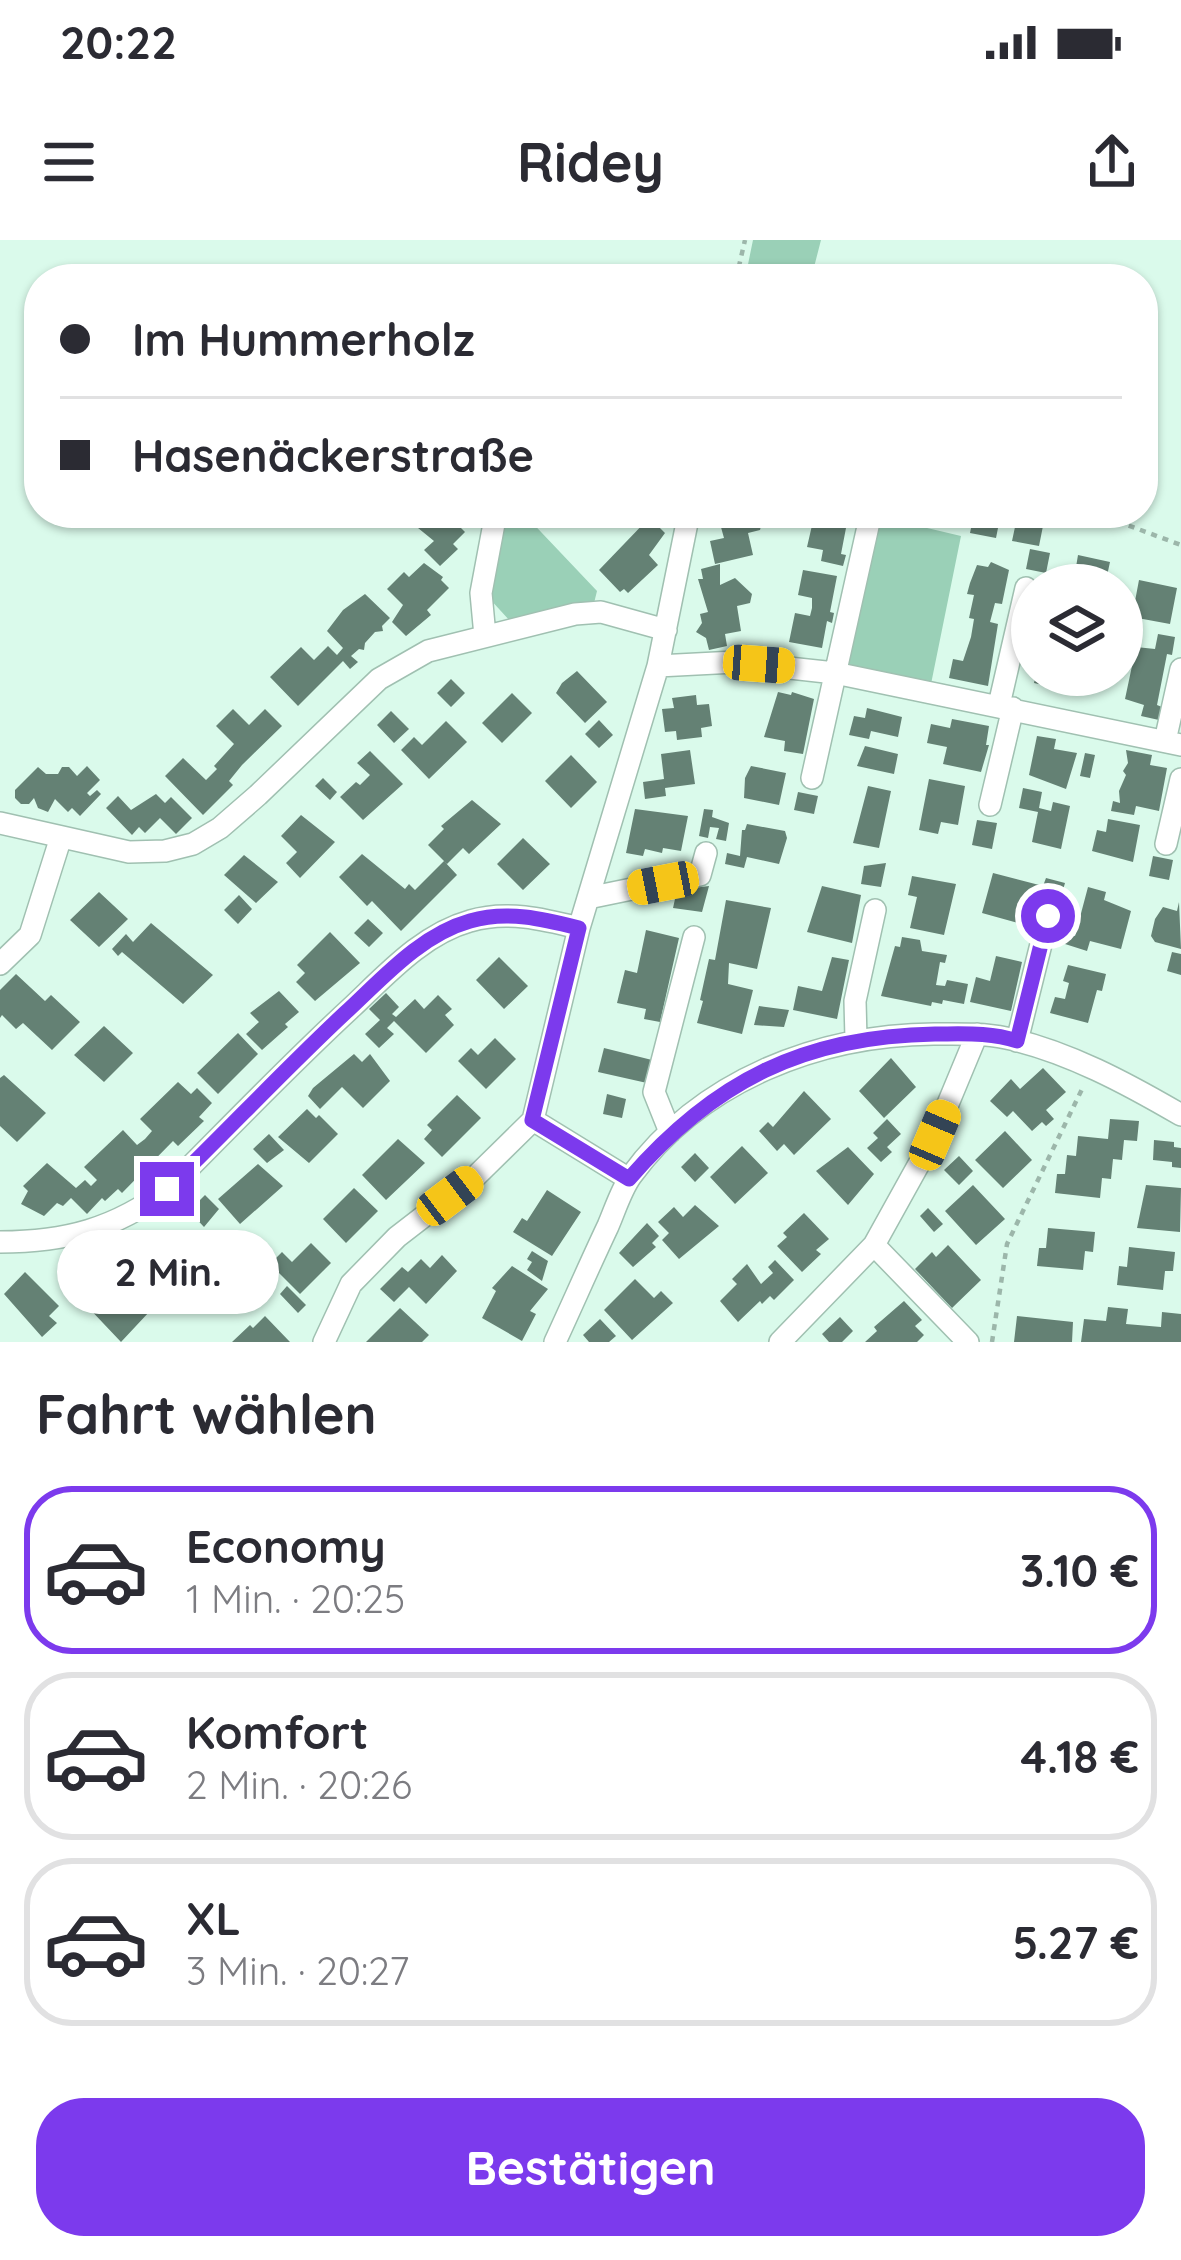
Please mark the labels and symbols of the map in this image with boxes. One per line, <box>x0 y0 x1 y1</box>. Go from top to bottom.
car <box>722 644 796 684</box>
car <box>624 858 702 908</box>
route start <box>1021 889 1075 943</box>
car <box>904 1095 966 1175</box>
car <box>410 1160 490 1232</box>
route end <box>140 1162 194 1216</box>
callout: 2 Min. <box>56 1231 278 1315</box>

